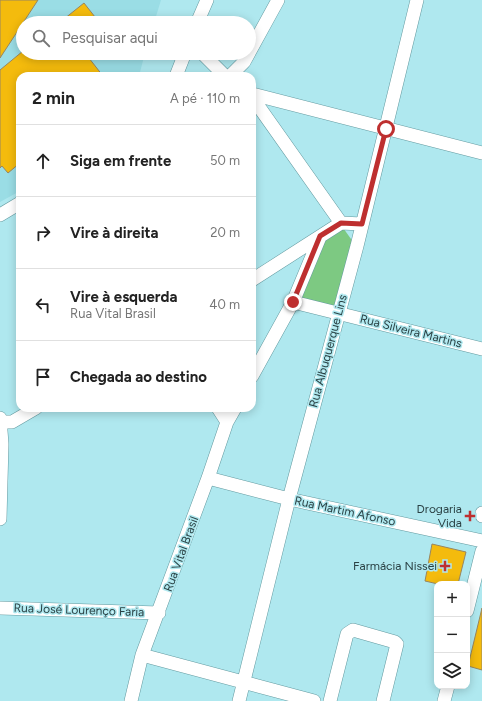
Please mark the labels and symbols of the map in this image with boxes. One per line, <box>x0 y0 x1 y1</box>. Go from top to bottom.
route start <box>377 120 395 138</box>
route end <box>284 293 302 311</box>
street label: Rua Albuquerque Lins <box>306 293 350 409</box>
street label: Rua Silveira Martins <box>359 312 464 351</box>
street label: Rua Martim Afonso <box>293 493 397 529</box>
place label: Drogaria Vida <box>417 502 462 530</box>
marker: Drogaria Vida <box>465 511 475 521</box>
street label: Rua Vital Brasil <box>161 514 201 594</box>
place label: Farmácia Nissei <box>353 559 437 573</box>
marker: Farmácia Nissei <box>440 561 450 571</box>
street label: Rua José Lourenço Faria <box>13 601 145 619</box>

